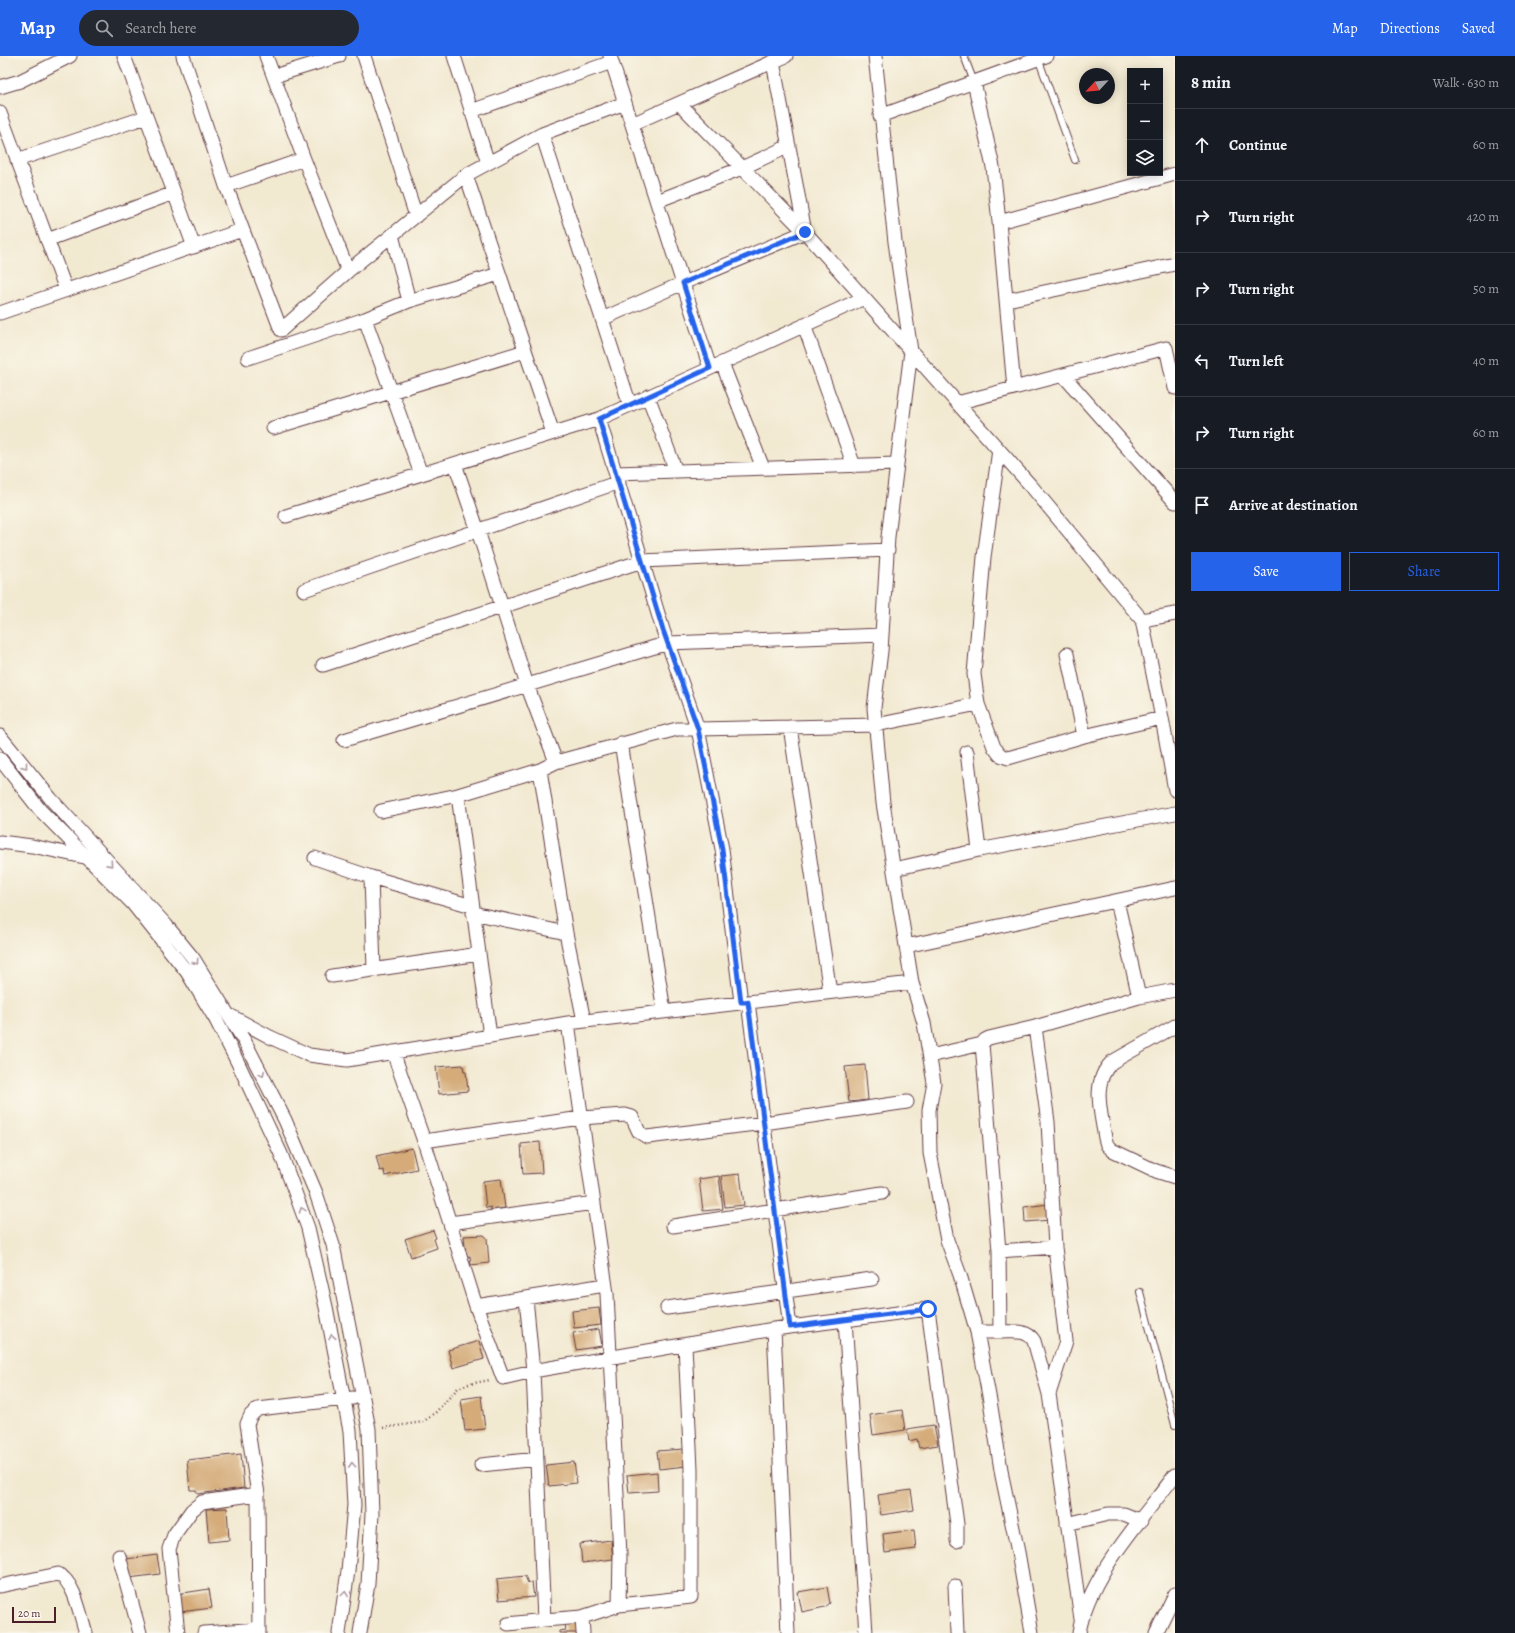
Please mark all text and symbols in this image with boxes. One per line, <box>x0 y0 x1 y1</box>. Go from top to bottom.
search box <box>79 10 359 46</box>
text: Map <box>20 15 55 41</box>
icon: search <box>93 17 115 39</box>
text: Search here <box>125 18 197 38</box>
text: Map <box>1332 19 1358 38</box>
text: Directions <box>1380 19 1440 38</box>
text: Saved <box>1462 19 1495 38</box>
north arrow <box>1079 68 1115 104</box>
map controls <box>1127 68 1163 176</box>
button: + <box>1127 68 1163 104</box>
text: 8 min <box>1191 71 1231 94</box>
text: Walk · 630 m <box>1433 74 1499 91</box>
button: − <box>1127 104 1163 140</box>
icon: ahead <box>1191 134 1213 156</box>
text: Continue <box>1229 135 1287 155</box>
text: 60 m <box>1473 136 1499 153</box>
button: layers <box>1127 140 1163 176</box>
icon: right <box>1191 206 1213 228</box>
text: Turn right <box>1229 207 1294 227</box>
text: 420 m <box>1467 208 1499 225</box>
route end <box>796 223 814 241</box>
icon: right <box>1191 278 1213 300</box>
text: Turn right <box>1229 279 1294 299</box>
text: 50 m <box>1473 280 1499 297</box>
icon: left <box>1191 350 1213 372</box>
text: Turn left <box>1229 351 1284 371</box>
text: 40 m <box>1473 352 1499 369</box>
icon: right <box>1191 422 1213 444</box>
text: Turn right <box>1229 423 1294 443</box>
text: 60 m <box>1473 424 1499 441</box>
icon: arrive <box>1191 494 1213 516</box>
text: Arrive at destination <box>1229 495 1358 515</box>
button: Save <box>1191 552 1341 591</box>
button: Share <box>1349 552 1499 591</box>
one-way arrow <box>20 762 27 769</box>
one-way arrow <box>106 859 113 867</box>
one-way arrow <box>191 958 199 965</box>
one-way arrow <box>257 1070 265 1077</box>
one-way arrow <box>298 1207 306 1214</box>
route start <box>919 1300 937 1318</box>
one-way arrow <box>328 1334 337 1340</box>
one-way arrow <box>348 1462 356 1468</box>
one-way arrow <box>340 1591 349 1597</box>
scale bar <box>12 1605 56 1624</box>
text: 20 m <box>18 1606 40 1621</box>

